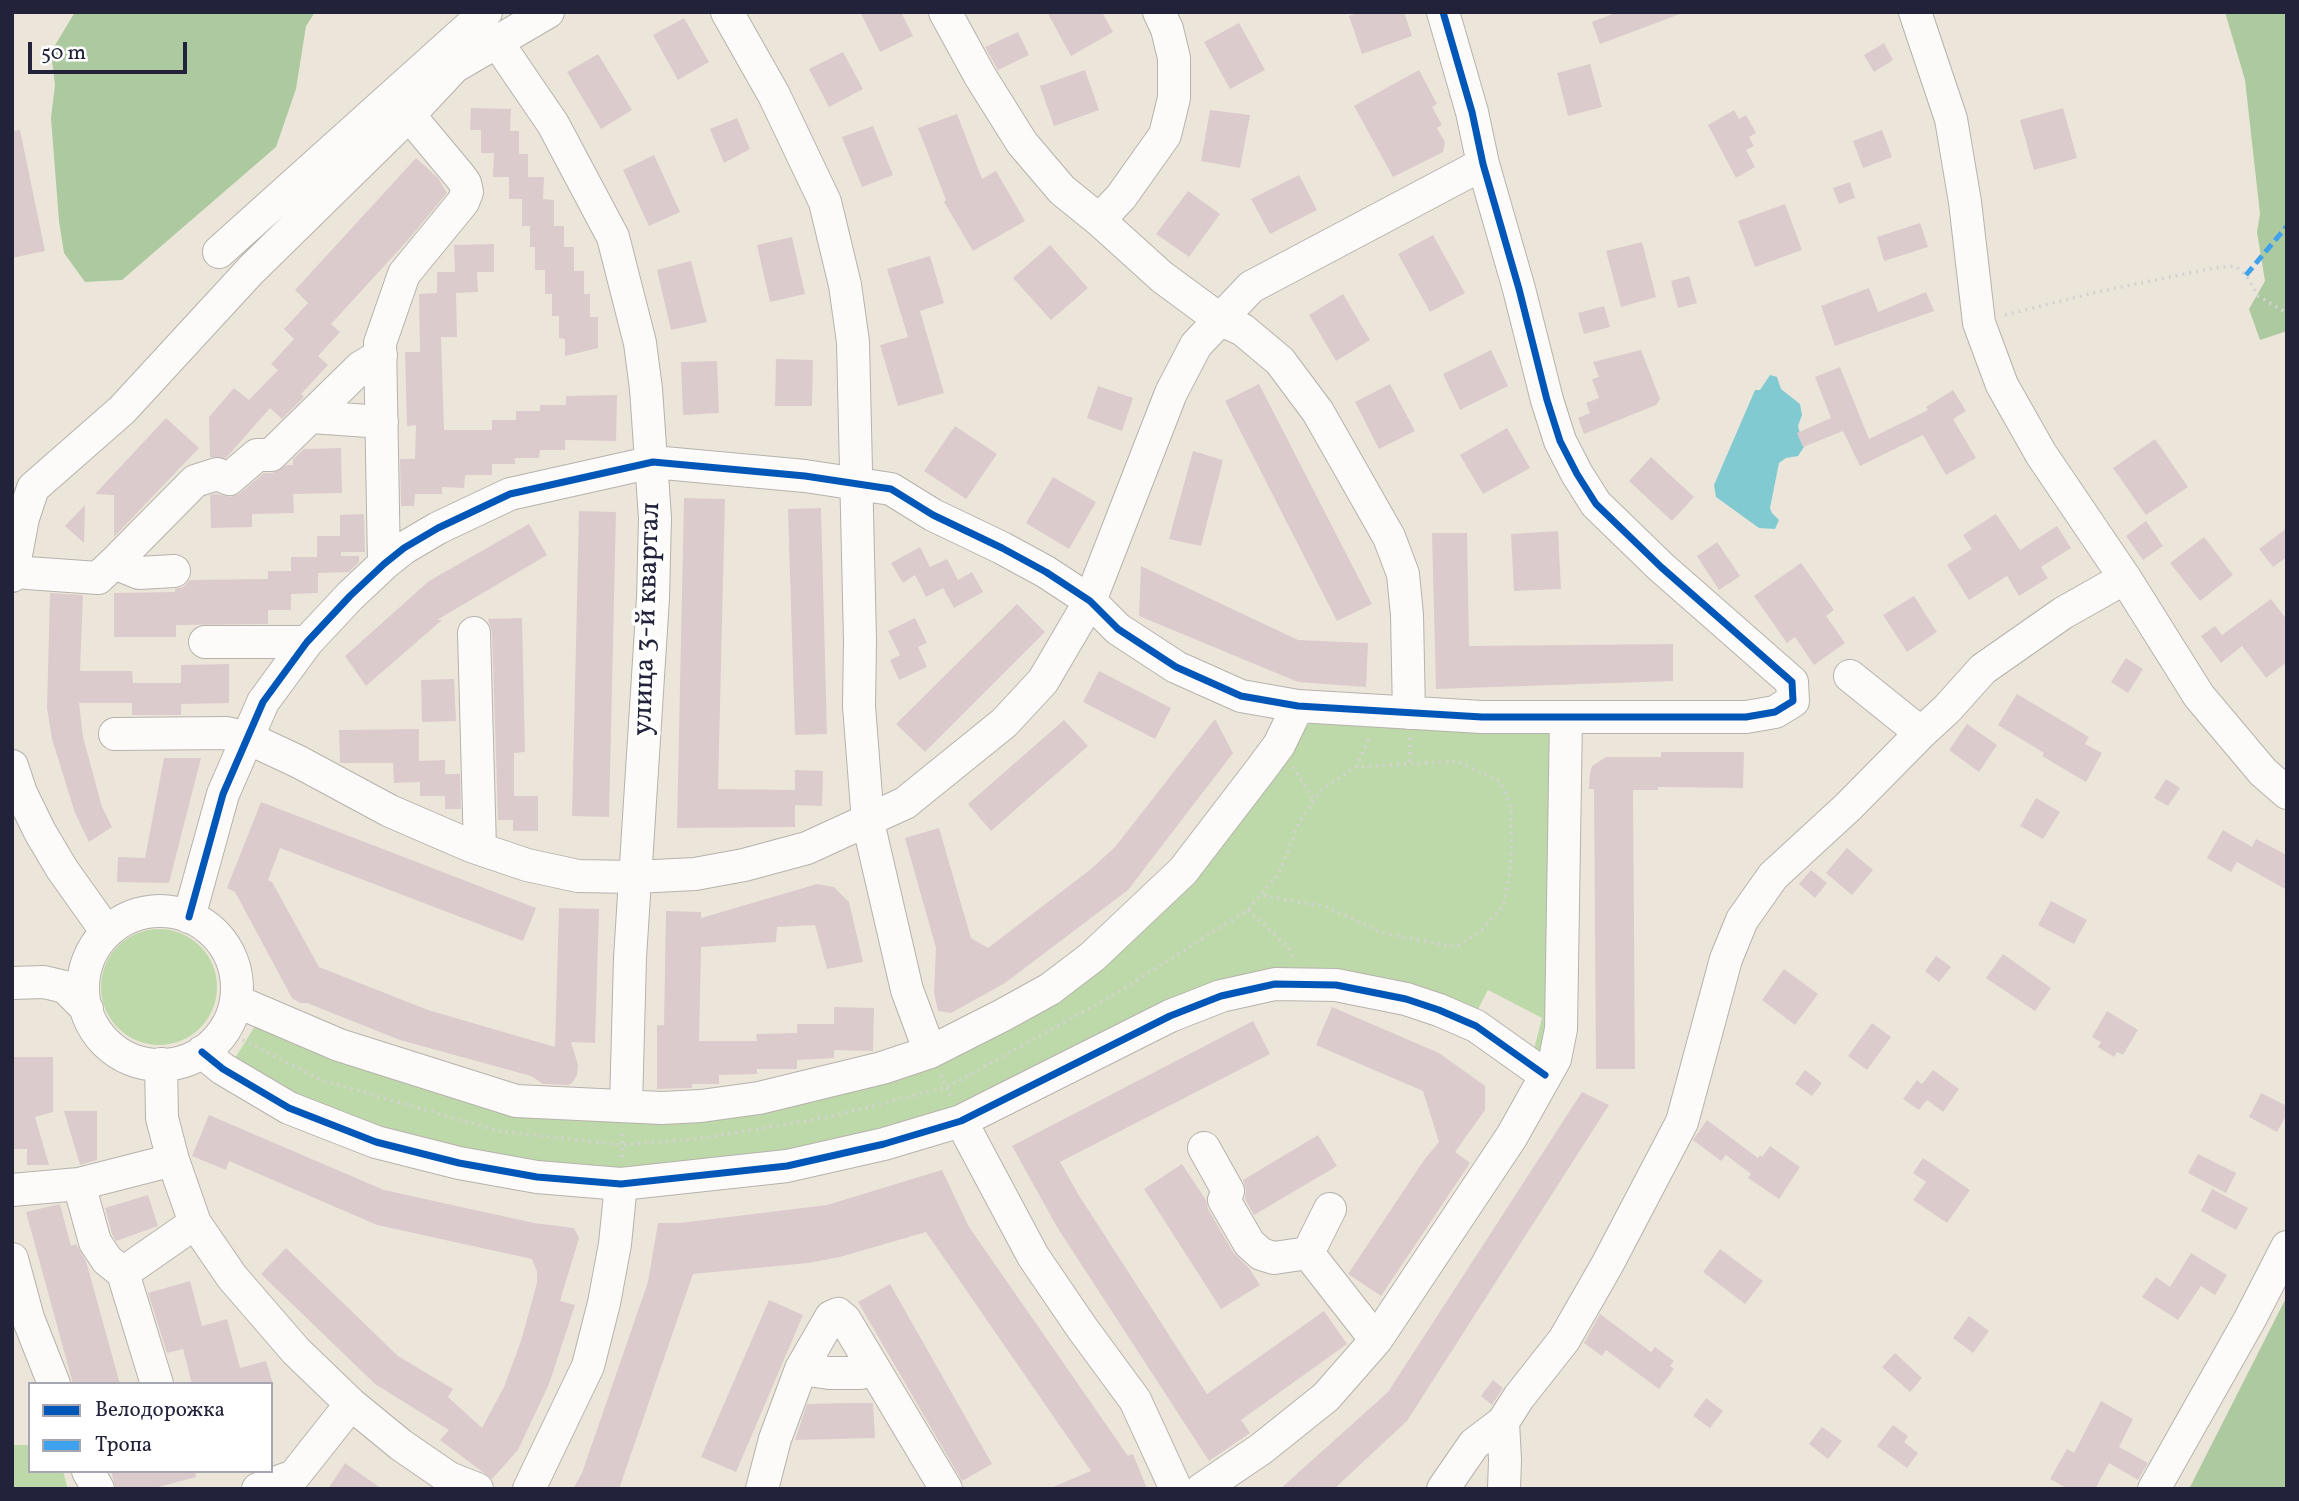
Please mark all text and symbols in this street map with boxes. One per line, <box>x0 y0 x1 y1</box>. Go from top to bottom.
scale bar <box>32 28 191 72</box>
text: 50 m <box>41 39 86 68</box>
street label: улица 3-й квартал <box>628 502 670 736</box>
legend <box>28 1382 273 1473</box>
text: Велодорожка <box>95 1396 225 1425</box>
text: Тропа <box>95 1431 152 1460</box>

